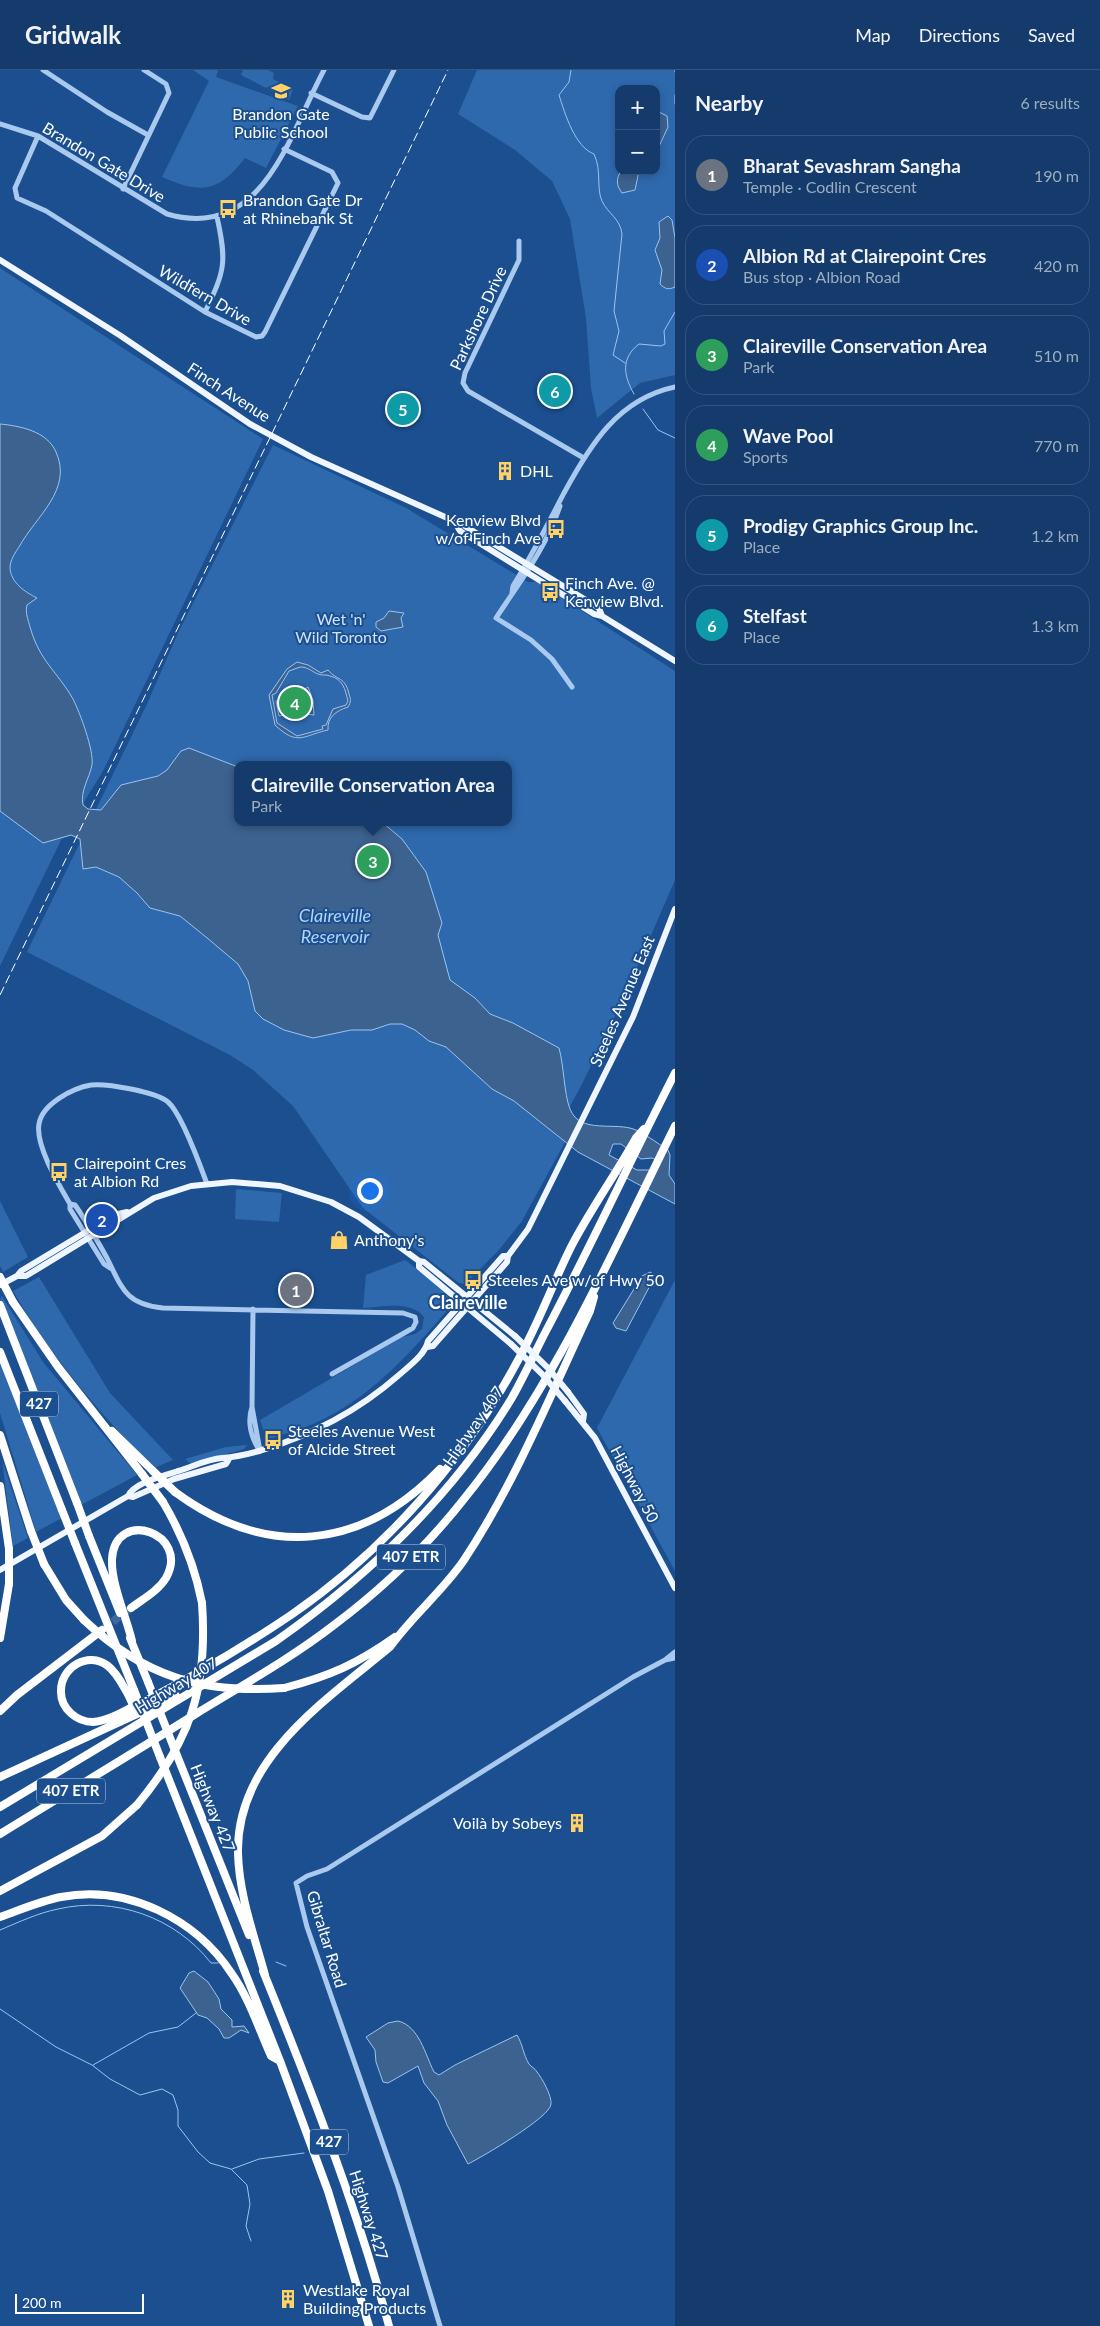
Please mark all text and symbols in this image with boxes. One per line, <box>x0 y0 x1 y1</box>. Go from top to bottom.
text: Gridwalk <box>25 20 121 49</box>
text: Map <box>855 24 891 46</box>
text: Directions <box>919 24 1000 46</box>
text: Saved <box>1028 24 1075 46</box>
school or university icon: Brandon Gate Public School <box>270 80 292 102</box>
map controls <box>615 85 660 175</box>
button: + <box>615 85 660 130</box>
text: Nearby <box>695 90 763 115</box>
text: 6 results <box>1020 93 1080 112</box>
place label: Brandon Gate Public School <box>232 104 330 141</box>
street label: Brandon Gate Drive <box>40 117 169 206</box>
button: − <box>615 130 660 175</box>
text: Bharat Sevashram Sangha <box>743 154 961 177</box>
text: 1 <box>707 166 717 185</box>
text: 190 m <box>1034 166 1079 185</box>
text: Temple · Codlin Crescent <box>743 177 917 196</box>
place label: Brandon Gate Dr at Rhinebank St <box>243 190 363 227</box>
bus stop icon: Brandon Gate Dr at Rhinebank St <box>217 198 239 220</box>
text: Albion Rd at Clairepoint Cres <box>743 244 986 267</box>
text: 2 <box>707 256 717 275</box>
text: 420 m <box>1034 256 1079 275</box>
street label: Wildfern Drive <box>156 260 255 329</box>
street label: Parkshore Drive <box>445 263 510 373</box>
text: Bus stop · Albion Road <box>743 267 901 286</box>
text: Claireville Conservation Area <box>743 334 987 357</box>
text: 3 <box>707 346 717 365</box>
text: 510 m <box>1034 346 1079 365</box>
text: Park <box>743 357 774 376</box>
street label: Finch Avenue <box>184 358 274 425</box>
pin: 6 <box>539 372 571 410</box>
pin: 5 <box>387 390 419 428</box>
text: Wave Pool <box>743 424 834 447</box>
text: 4 <box>707 436 717 455</box>
text: 770 m <box>1034 436 1079 455</box>
text: Sports <box>743 447 788 466</box>
building icon: DHL <box>494 460 516 482</box>
place label: DHL <box>520 461 553 480</box>
place label: Kenview Blvd w/of Finch Ave <box>435 510 541 547</box>
text: Prodigy Graphics Group Inc. <box>743 514 978 537</box>
bus stop icon: Kenview Blvd w/of Finch Ave <box>545 518 567 540</box>
text: 5 <box>707 526 717 545</box>
text: 1.2 km <box>1031 526 1079 545</box>
text: Place <box>743 537 780 556</box>
place label: Finch Ave. @ Kenview Blvd. <box>565 573 664 610</box>
bus stop icon: Finch Ave. @ Kenview Blvd. <box>539 581 561 603</box>
text: Stelfast <box>743 604 807 627</box>
park label: Wet 'n' Wild Toronto <box>295 609 387 646</box>
text: 6 <box>707 616 717 635</box>
text: 1.3 km <box>1031 616 1079 635</box>
text: Place <box>743 627 780 646</box>
pin: 4 <box>279 684 311 722</box>
popup <box>234 761 512 826</box>
text: Claireville Conservation Area <box>251 773 495 796</box>
text: Park <box>251 796 282 815</box>
pin: 3 <box>357 842 389 880</box>
water label: Claireville Reservoir <box>299 904 371 947</box>
street label: Steeles Avenue East <box>585 932 658 1069</box>
place label: Clairepoint Cres at Albion Rd <box>74 1153 186 1190</box>
bus stop icon: Clairepoint Cres at Albion Rd <box>48 1161 70 1183</box>
your location <box>357 1178 383 1204</box>
pin: 2 <box>86 1201 118 1239</box>
shop icon: Anthony's <box>328 1229 350 1251</box>
place label: Anthony's <box>354 1230 424 1249</box>
bus stop icon: Steeles Ave w/of Hwy 50 <box>462 1269 484 1291</box>
place label: Steeles Ave w/of Hwy 50 <box>488 1270 664 1289</box>
pin: 1 <box>280 1271 312 1309</box>
district label: Claireville <box>429 1291 508 1313</box>
street label: Highway 407 <box>438 1382 507 1469</box>
road number: 427 <box>20 1392 58 1416</box>
place label: Steeles Avenue West of Alcide Street <box>288 1421 436 1458</box>
bus stop icon: Steeles Avenue West of Alcide Street <box>262 1429 284 1451</box>
street label: Highway 50 <box>607 1442 664 1525</box>
road number: 407 ETR <box>377 1544 445 1570</box>
street label: Highway 407 <box>131 1652 221 1717</box>
street label: Highway 427 <box>187 1761 240 1855</box>
road number: 407 ETR <box>37 1778 105 1804</box>
building icon: Voilà by Sobeys <box>566 1812 588 1834</box>
place label: Voilà by Sobeys <box>453 1813 562 1832</box>
street label: Gibraltar Road <box>304 1888 351 1990</box>
road number: 427 <box>310 2130 348 2154</box>
street label: Highway 427 <box>346 2168 393 2262</box>
place label: Westlake Royal Building Products <box>303 2280 426 2317</box>
building icon: Westlake Royal Building Products <box>277 2288 299 2310</box>
scale bar <box>15 2291 144 2314</box>
text: 200 m <box>22 2294 61 2311</box>

